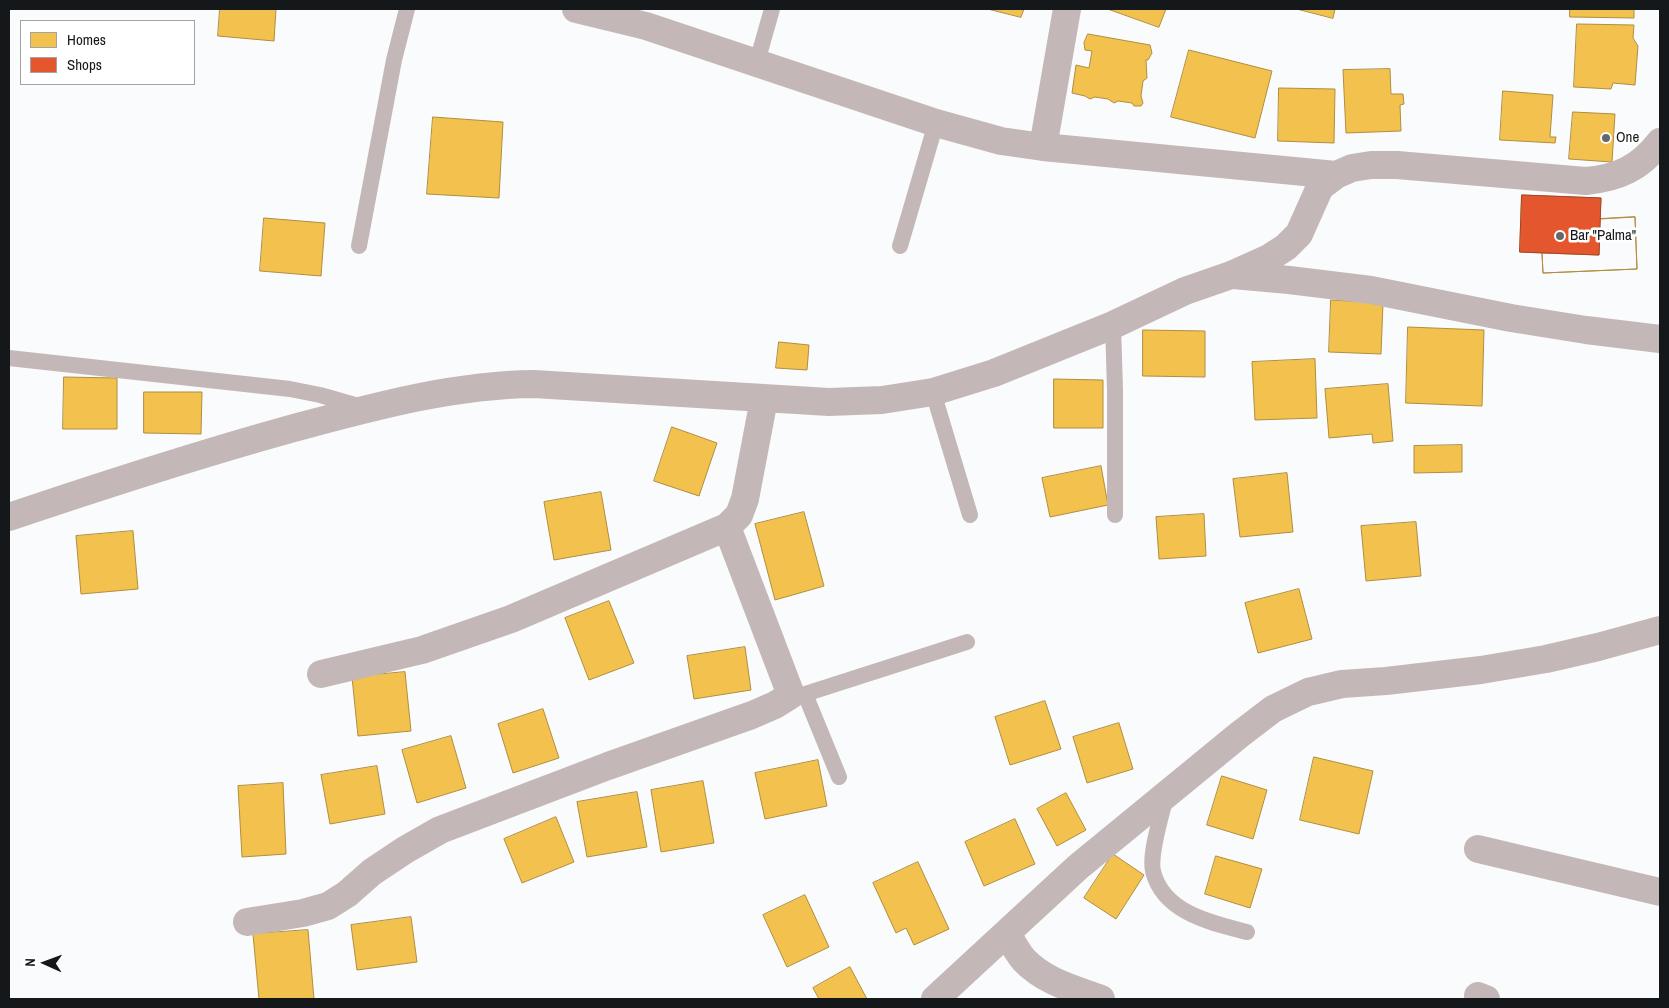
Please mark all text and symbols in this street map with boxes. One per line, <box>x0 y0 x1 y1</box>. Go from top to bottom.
legend <box>20 20 195 85</box>
text: Homes <box>67 29 106 50</box>
text: Shops <box>67 54 102 75</box>
place label: One <box>1616 129 1639 147</box>
marker: One <box>1600 132 1612 144</box>
place label: Bar "Palma" <box>1570 227 1636 245</box>
marker: Bar "Palma" <box>1554 230 1566 242</box>
north arrow <box>20 938 70 988</box>
text: N <box>21 958 39 967</box>

